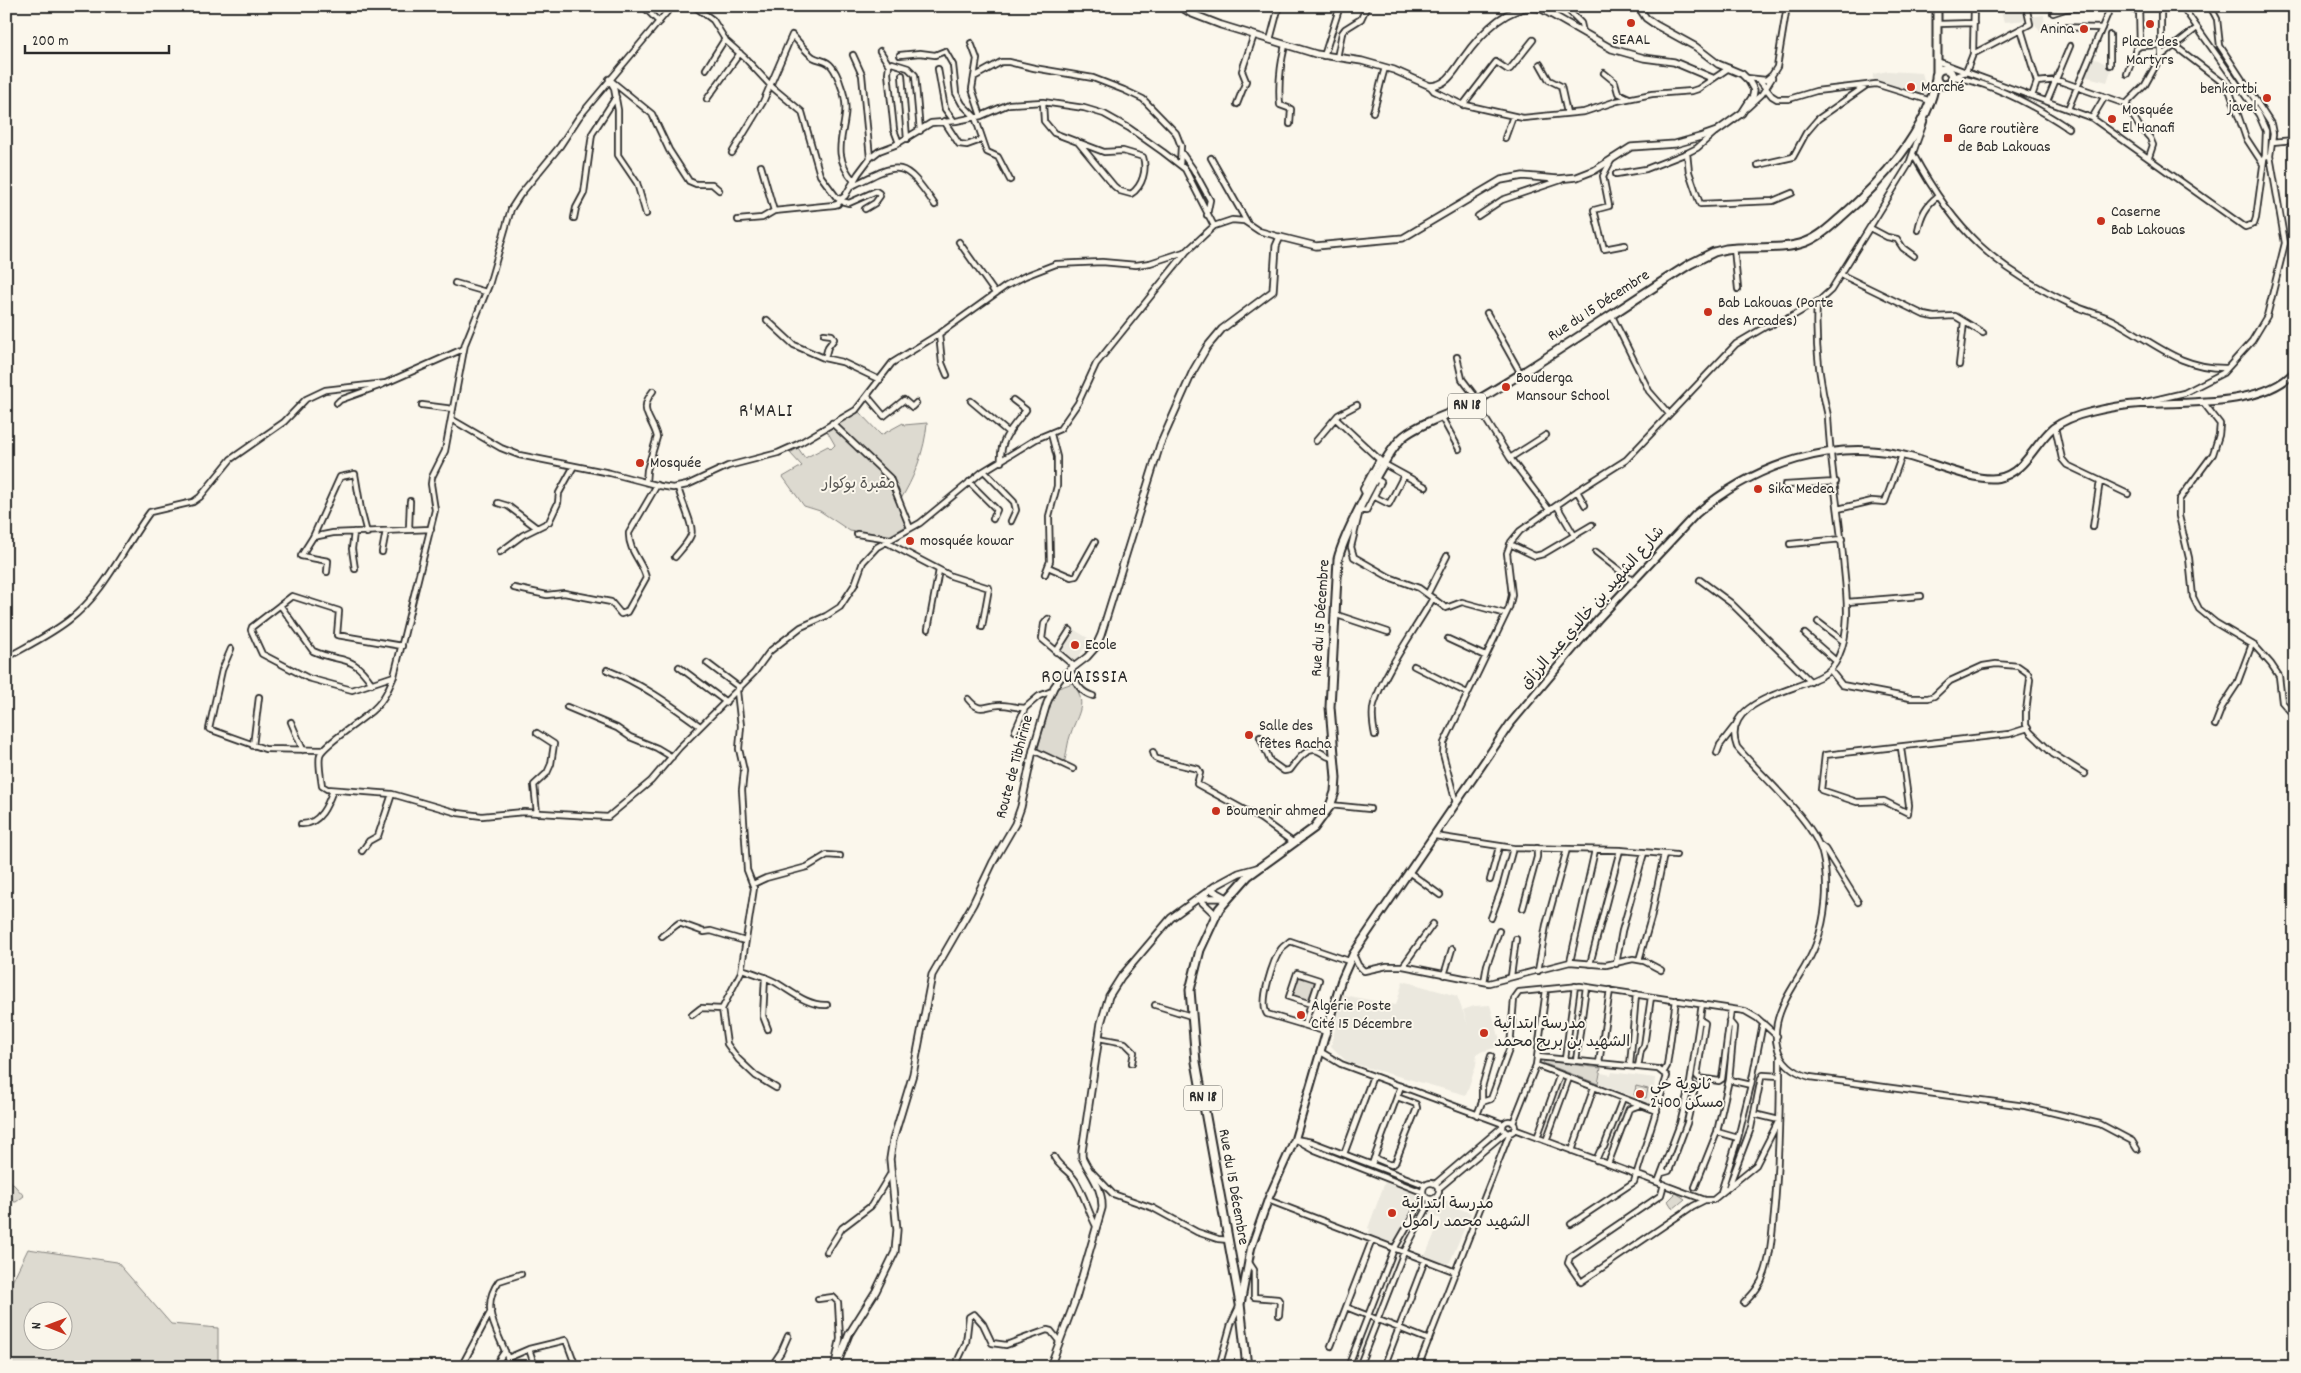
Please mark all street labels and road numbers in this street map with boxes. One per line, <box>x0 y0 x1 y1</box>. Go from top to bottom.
street label: Rue du 15 Décembre <box>1543 264 1655 348</box>
road number: RN 18 <box>1448 394 1486 418</box>
street label: شارع الشهيد بن خالدي عبد الرزاق <box>1515 521 1671 695</box>
street label: Rue du 15 Décembre <box>1305 559 1337 677</box>
street label: Route de Tibhirine <box>990 713 1040 821</box>
road number: RN 18 <box>1184 1086 1222 1110</box>
street label: Rue du 15 Décembre <box>1211 1127 1255 1247</box>

